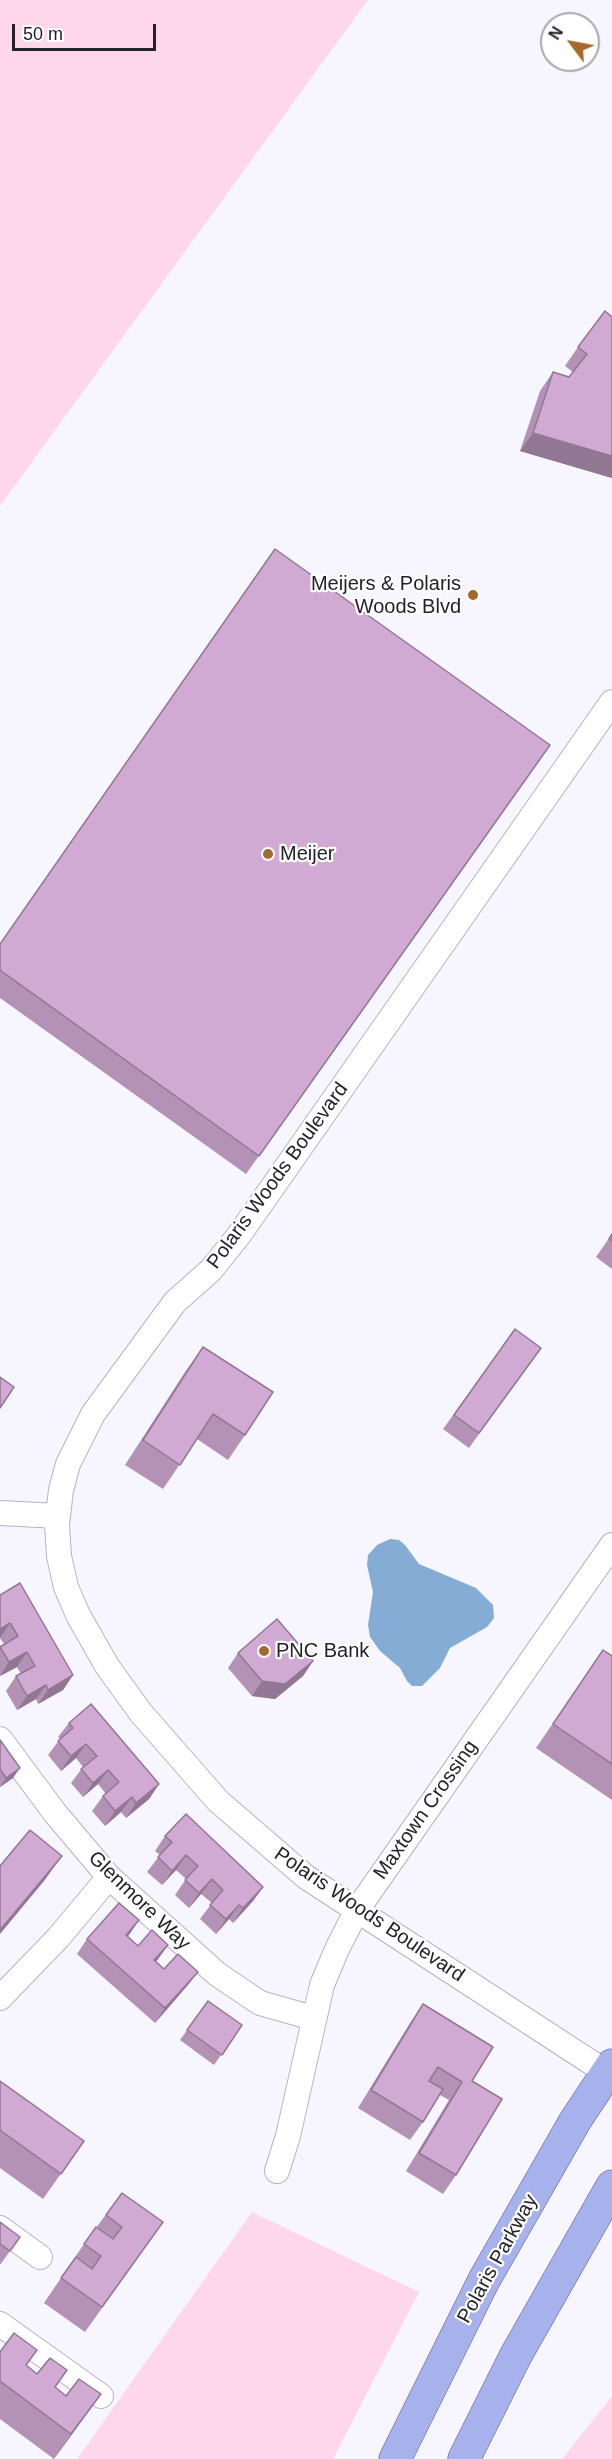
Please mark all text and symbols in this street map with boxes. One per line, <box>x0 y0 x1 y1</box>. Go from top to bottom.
scale bar <box>15 12 159 50</box>
north arrow <box>540 12 600 72</box>
text: 50 m <box>23 24 63 44</box>
text: N <box>546 24 566 43</box>
place label: Meijers & Polaris Woods Blvd <box>311 572 461 619</box>
marker: Meijers & Polaris Woods Blvd <box>466 588 480 602</box>
place label: Meijer <box>280 842 334 866</box>
marker: Meijer <box>261 847 275 861</box>
street label: Polaris Woods Boulevard <box>202 1078 354 1274</box>
place label: PNC Bank <box>276 1639 369 1663</box>
marker: PNC Bank <box>257 1644 271 1658</box>
street label: Maxtown Crossing <box>369 1736 483 1884</box>
street label: Polaris Woods Boulevard <box>269 1842 469 1988</box>
street label: Glenmore Way <box>83 1846 195 1956</box>
street label: Polaris Parkway <box>453 2190 543 2328</box>

